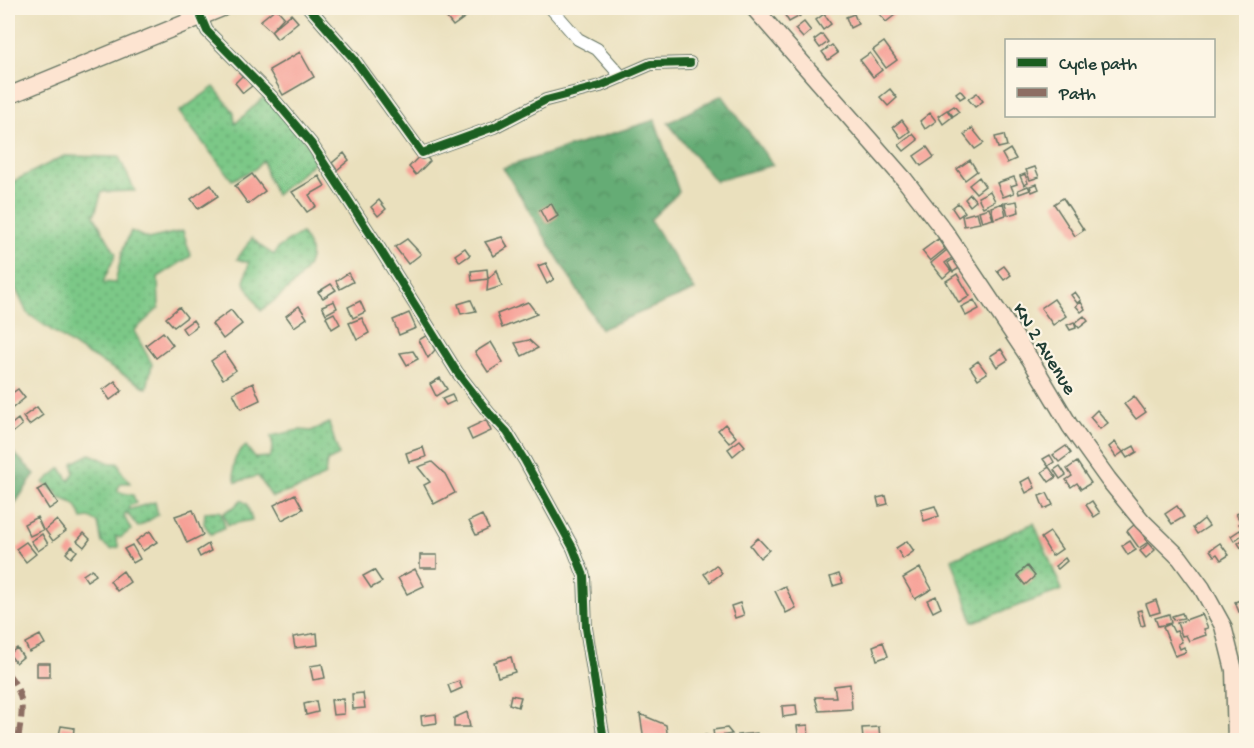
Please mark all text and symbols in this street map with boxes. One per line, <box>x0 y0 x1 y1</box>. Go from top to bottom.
legend <box>1005 39 1215 117</box>
text: Cycle path <box>1059 55 1137 76</box>
text: Path <box>1058 85 1096 106</box>
street label: KN 2 Avenue <box>1006 300 1081 400</box>

